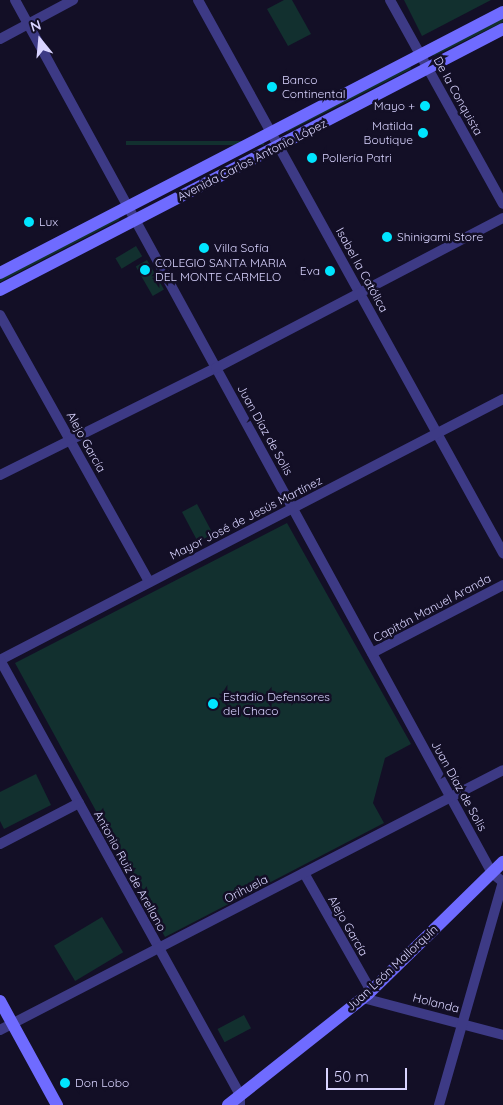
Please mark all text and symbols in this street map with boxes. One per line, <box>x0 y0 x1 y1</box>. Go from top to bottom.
north arrow <box>15 15 65 65</box>
text: N <box>28 16 43 36</box>
street label: De la Conquista <box>430 54 486 138</box>
place label: Banco Continental <box>282 73 345 101</box>
marker: Banco Continental <box>266 81 278 93</box>
place label: Mayo + <box>374 99 415 113</box>
marker: Mayo + <box>419 100 431 112</box>
street label: Avenida Carlos Antonio López <box>175 116 329 204</box>
place label: Matilda Boutique <box>364 119 413 147</box>
marker: Matilda Boutique <box>417 127 429 139</box>
place label: Pollería Patri <box>322 151 392 165</box>
marker: Pollería Patri <box>306 152 318 164</box>
place label: Lux <box>39 215 58 229</box>
marker: Lux <box>23 216 35 228</box>
street label: Isabel la Católica <box>333 225 391 315</box>
place label: Shinigami Store <box>397 230 483 244</box>
marker: Shinigami Store <box>381 231 393 243</box>
place label: Villa Sofía <box>214 241 269 255</box>
marker: Villa Sofía <box>198 242 210 254</box>
place label: COLEGIO SANTA MARIA DEL MONTE CARMELO <box>155 256 286 284</box>
marker: COLEGIO SANTA MARIA DEL MONTE CARMELO <box>139 264 151 276</box>
place label: Eva <box>300 264 320 278</box>
marker: Eva <box>324 265 336 277</box>
street label: Juan Díaz de Solis <box>234 382 296 478</box>
street label: Alejo García <box>63 409 109 475</box>
street label: Mayor José de Jesús Martínez <box>167 473 325 563</box>
street label: Capitán Manuel Aranda <box>371 571 493 645</box>
place label: Estadio Defensores del Chaco <box>223 690 330 718</box>
marker: Estadio Defensores del Chaco <box>207 698 219 710</box>
street label: Juan Díaz de Solis <box>428 738 490 834</box>
street label: Antonio Ruiz de Arellano <box>91 808 169 934</box>
street label: Orihuela <box>222 872 270 906</box>
street label: Alejo García <box>325 893 371 959</box>
street label: Juan León Mallorquín <box>343 922 441 1014</box>
street label: Holanda <box>411 990 461 1016</box>
scale bar <box>328 1058 409 1090</box>
text: 50 m <box>334 1067 369 1086</box>
place label: Don Lobo <box>75 1076 129 1090</box>
marker: Don Lobo <box>59 1077 71 1089</box>

